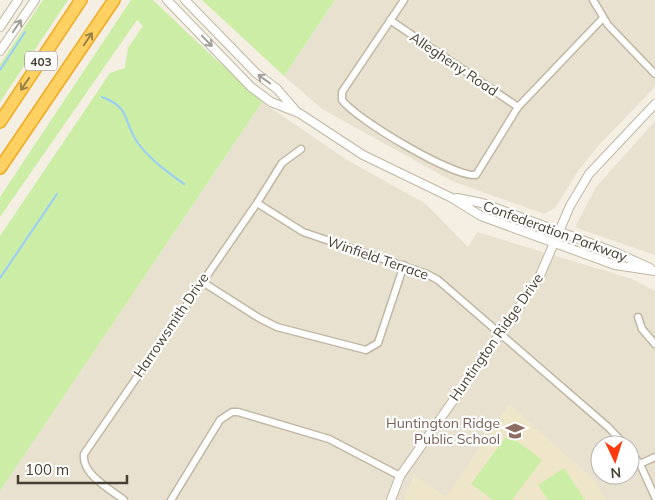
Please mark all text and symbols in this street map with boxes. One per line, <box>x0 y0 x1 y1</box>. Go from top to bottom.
one-way arrow <box>12 19 22 33</box>
street label: Allegheny Road <box>407 28 501 100</box>
one-way arrow <box>83 32 93 46</box>
one-way arrow <box>201 35 213 48</box>
road number: 403 <box>25 51 57 70</box>
one-way arrow <box>257 74 271 84</box>
one-way arrow <box>20 77 30 91</box>
street label: Confederation Parkway <box>481 197 630 266</box>
street label: Winfield Terrace <box>325 232 431 284</box>
street label: Harrowsmith Drive <box>129 269 213 381</box>
street label: Huntington Ridge Drive <box>445 270 547 404</box>
place label: Huntington Ridge Public School <box>386 414 500 448</box>
school or university icon: Huntington Ridge Public School <box>504 420 526 442</box>
north arrow <box>590 435 640 485</box>
scale bar <box>18 452 126 484</box>
text: 100 m <box>25 460 69 479</box>
text: N <box>610 464 622 482</box>

